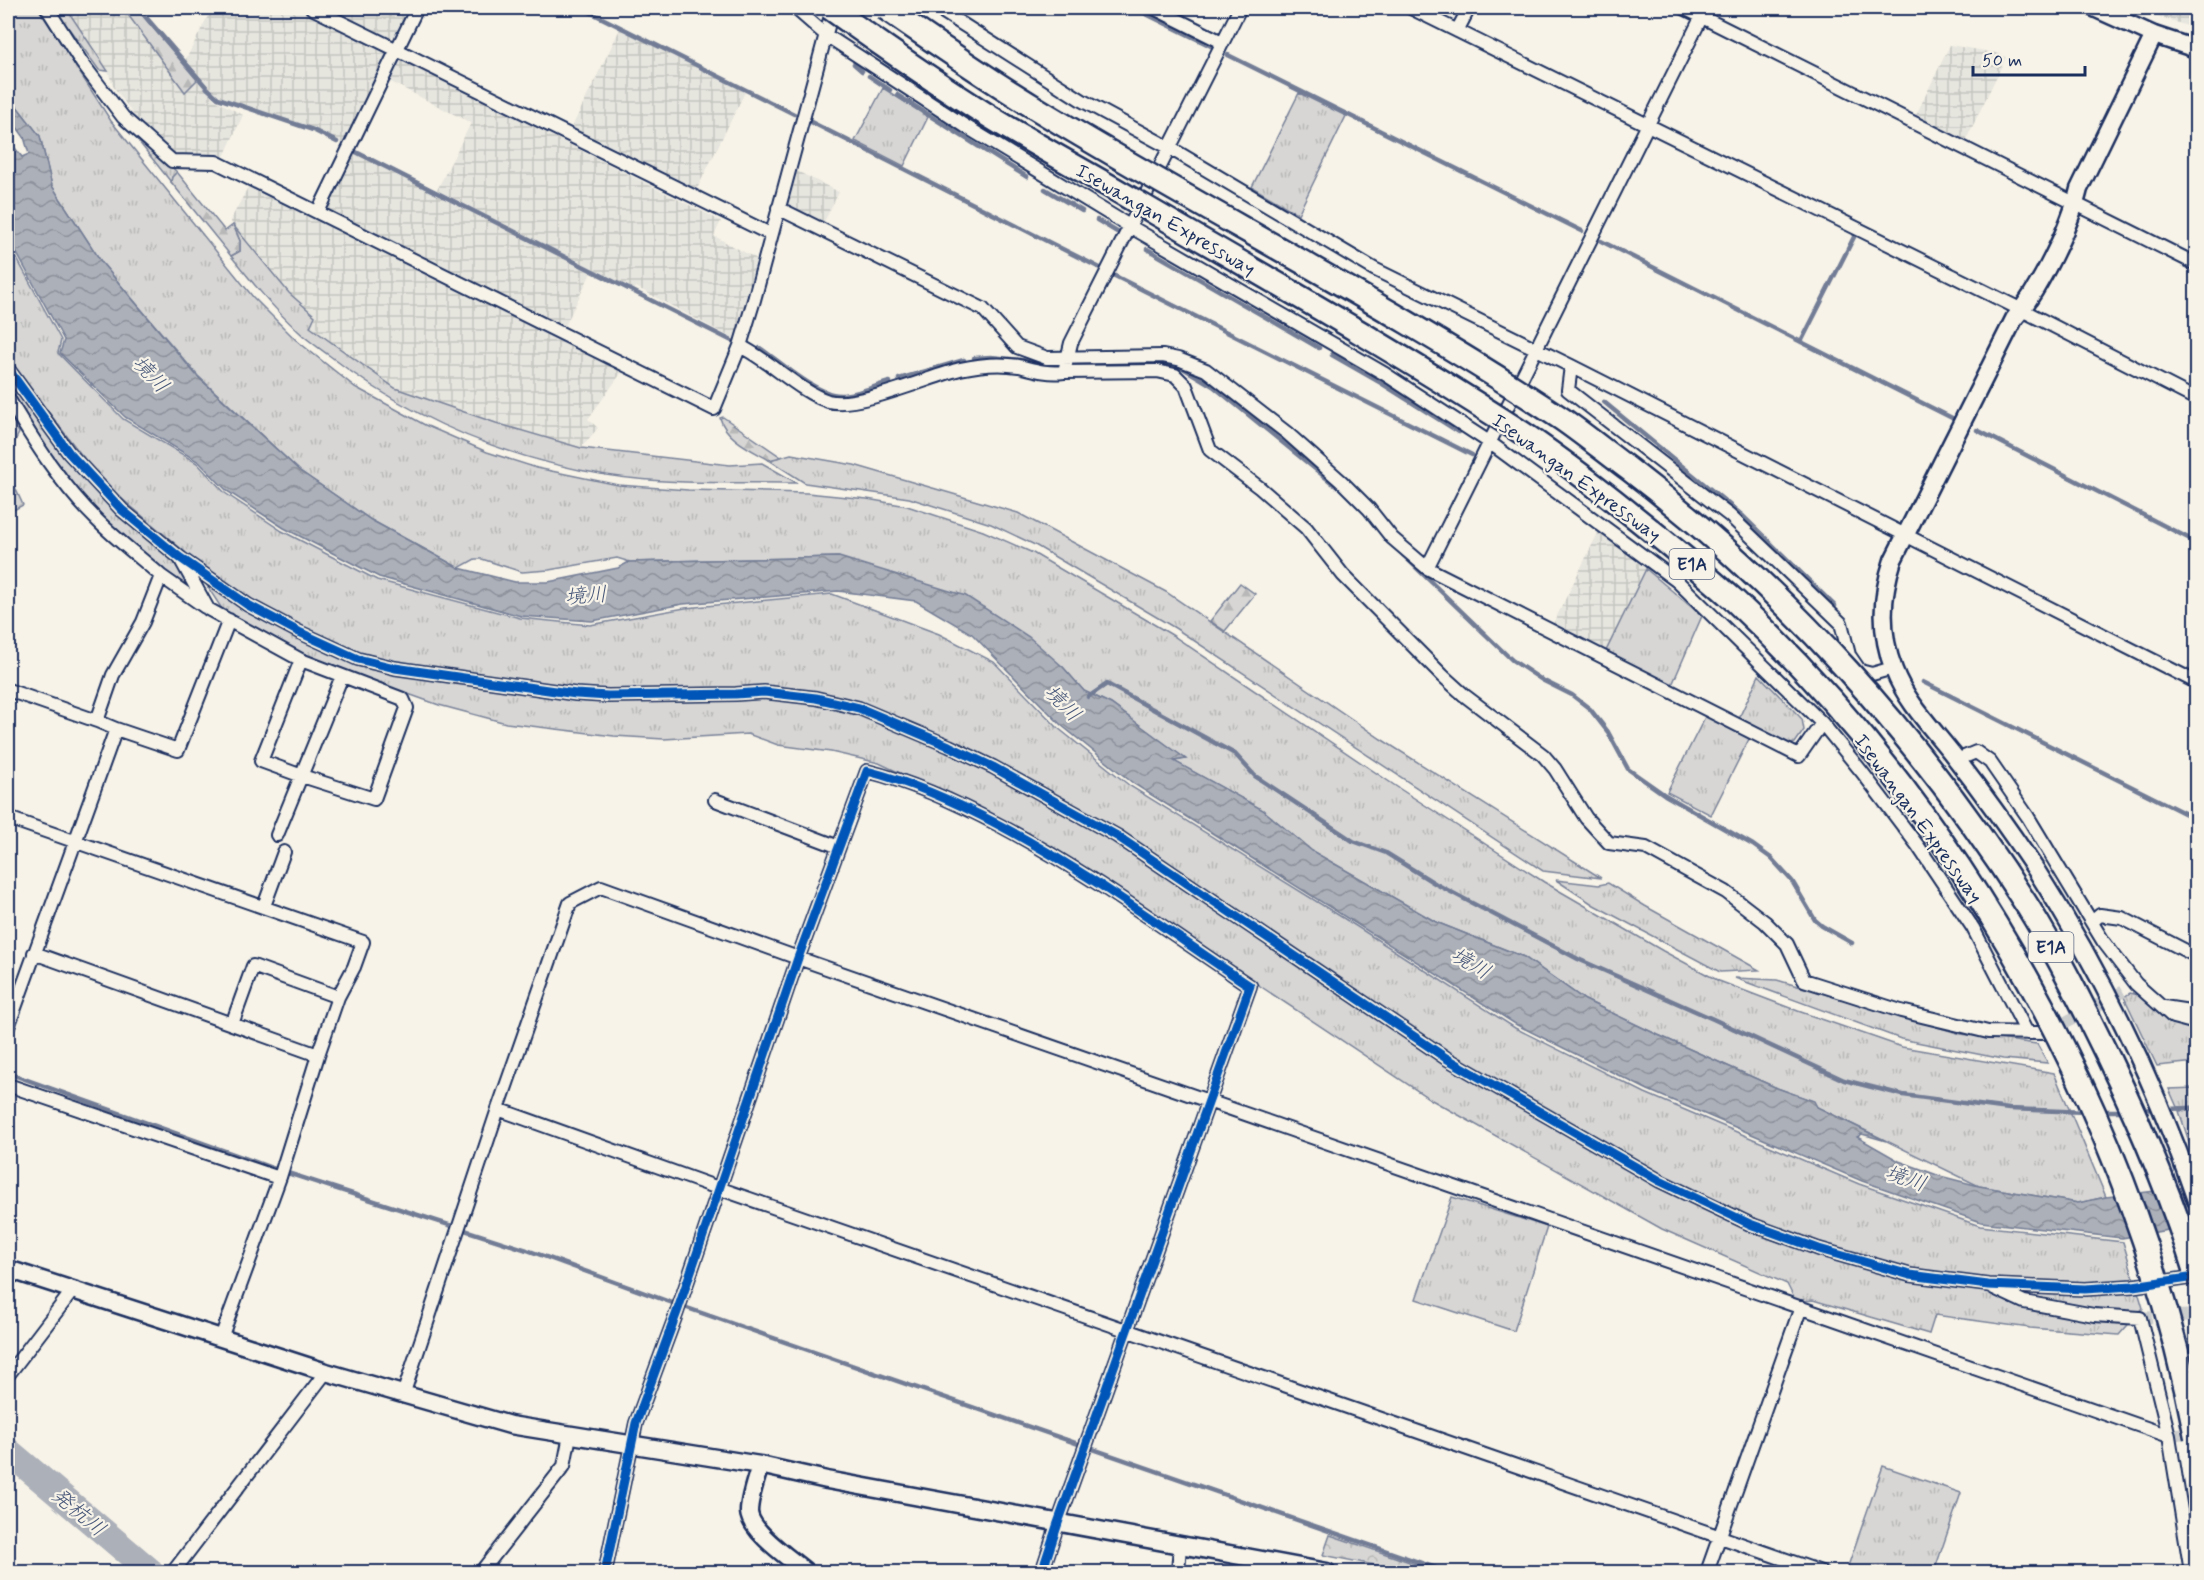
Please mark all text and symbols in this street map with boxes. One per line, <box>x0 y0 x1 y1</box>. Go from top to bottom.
scale bar <box>1973 39 2086 77</box>
text: 50 m <box>1982 49 2022 73</box>
street label: Isewangan Expressway <box>1071 158 1260 283</box>
water label: 境川 <box>126 350 175 400</box>
street label: Isewangan Expressway <box>1486 408 1666 549</box>
road number: E1A <box>1670 549 1714 579</box>
water label: 境川 <box>564 581 608 611</box>
water label: 境川 <box>1038 679 1087 728</box>
street label: Isewangan Expressway <box>1847 729 1988 909</box>
road number: E1A <box>2028 932 2074 962</box>
water label: 境川 <box>1445 941 1496 987</box>
water label: 境川 <box>1881 1159 1930 1199</box>
water label: 発杭川 <box>45 1482 111 1544</box>

